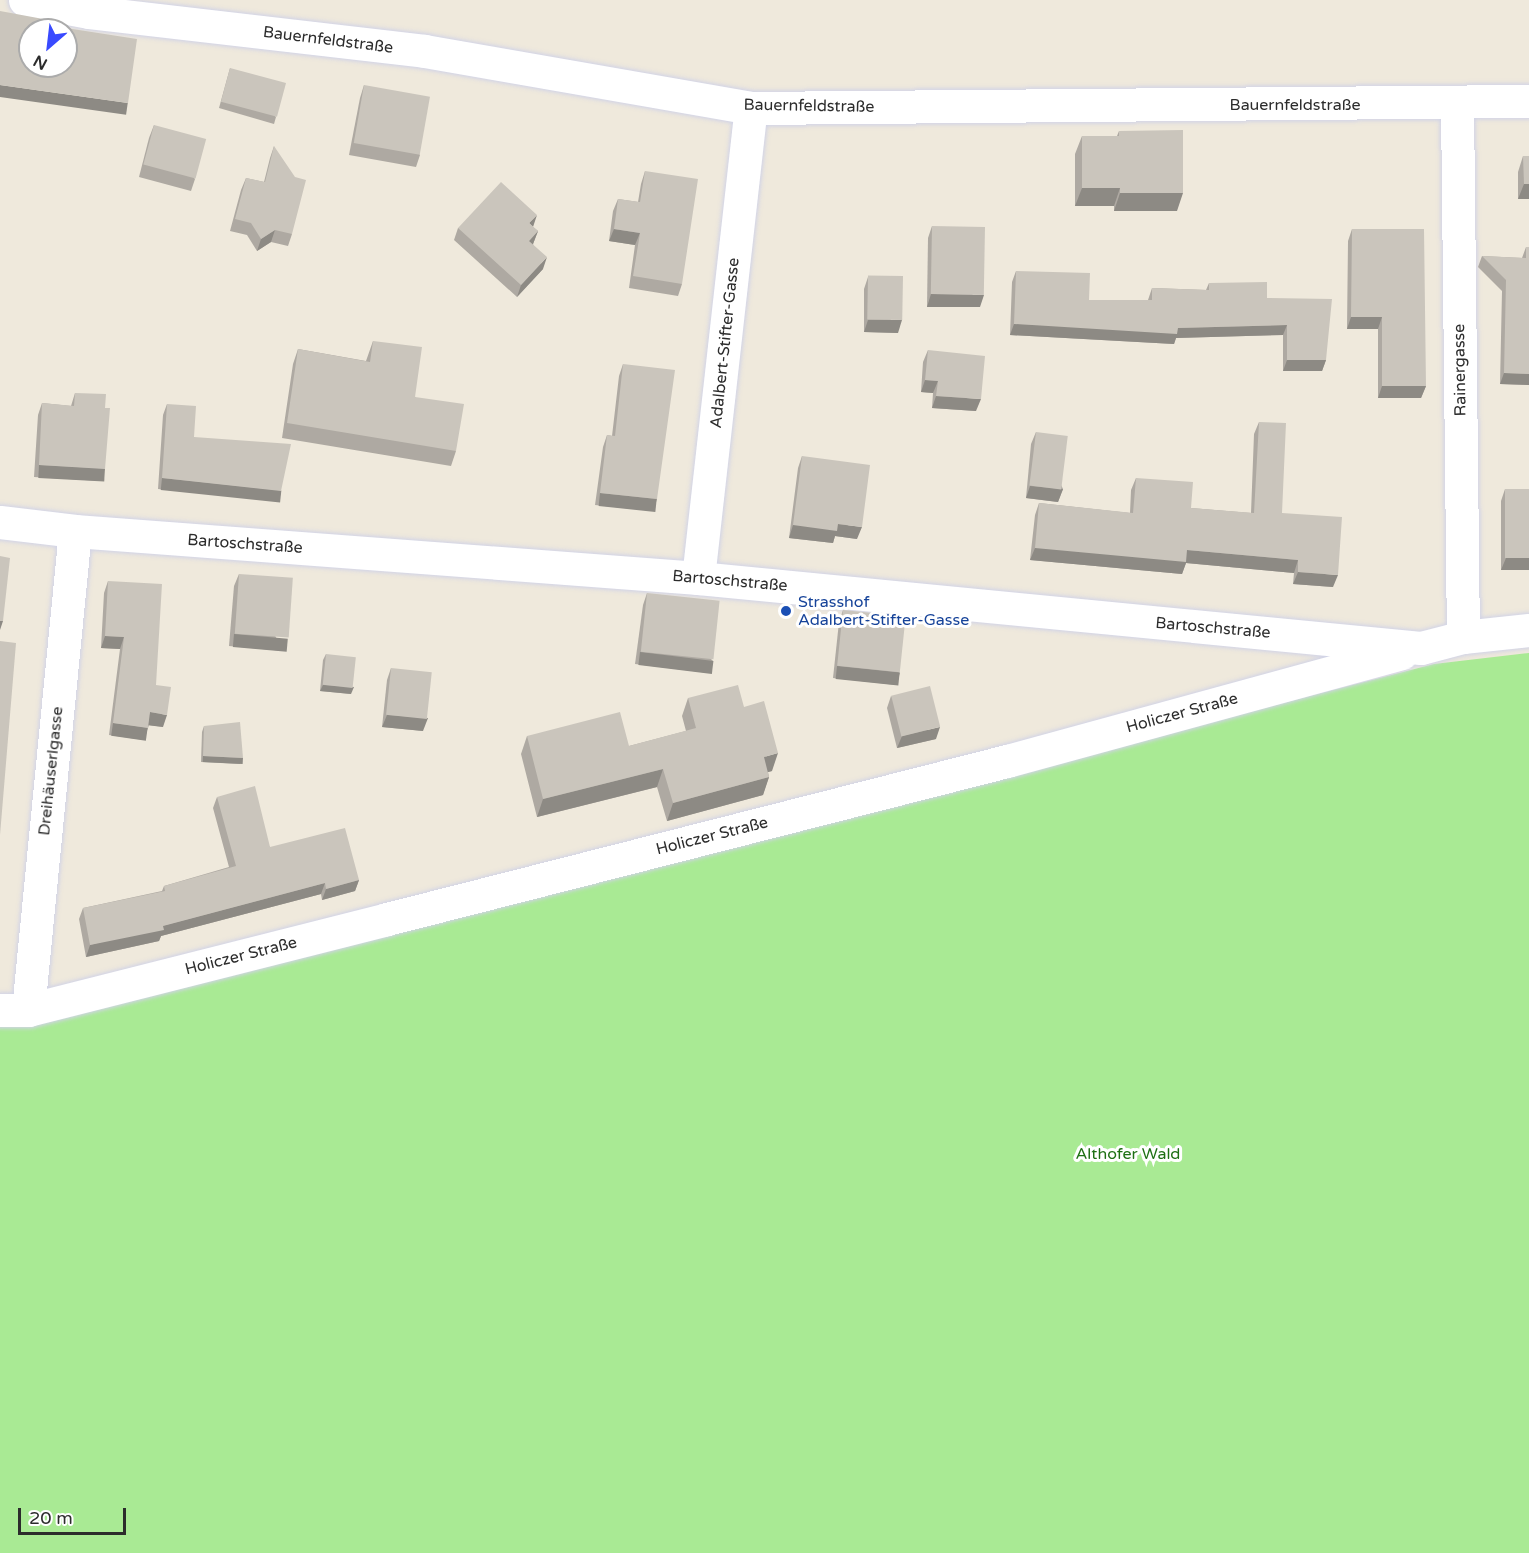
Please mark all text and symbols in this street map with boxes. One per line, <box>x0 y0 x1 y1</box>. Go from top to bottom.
north arrow <box>18 18 78 78</box>
street label: Bauernfeldstraße <box>262 22 394 58</box>
text: N <box>30 50 51 74</box>
street label: Bauernfeldstraße <box>743 95 875 117</box>
street label: Bauernfeldstraße <box>1230 95 1360 115</box>
street label: Adalbert-Stifter-Gasse <box>707 257 743 429</box>
street label: Rainergasse <box>1450 324 1470 416</box>
street label: Bartoschstraße <box>187 530 303 558</box>
street label: Bartoschstraße <box>672 566 788 596</box>
place label: Strasshof Adalbert-Stifter-Gasse <box>798 592 969 630</box>
marker: Strasshof Adalbert-Stifter-Gasse <box>779 604 793 618</box>
street label: Bartoschstraße <box>1155 613 1271 643</box>
street label: Holiczer Straße <box>1124 689 1240 737</box>
street label: Dreihäuserlgasse <box>35 706 67 836</box>
street label: Holiczer Straße <box>654 813 770 859</box>
street label: Holiczer Straße <box>183 933 299 979</box>
park label: Althofer Wald <box>1076 1144 1180 1164</box>
scale bar <box>21 1496 129 1534</box>
text: 20 m <box>29 1507 73 1529</box>

